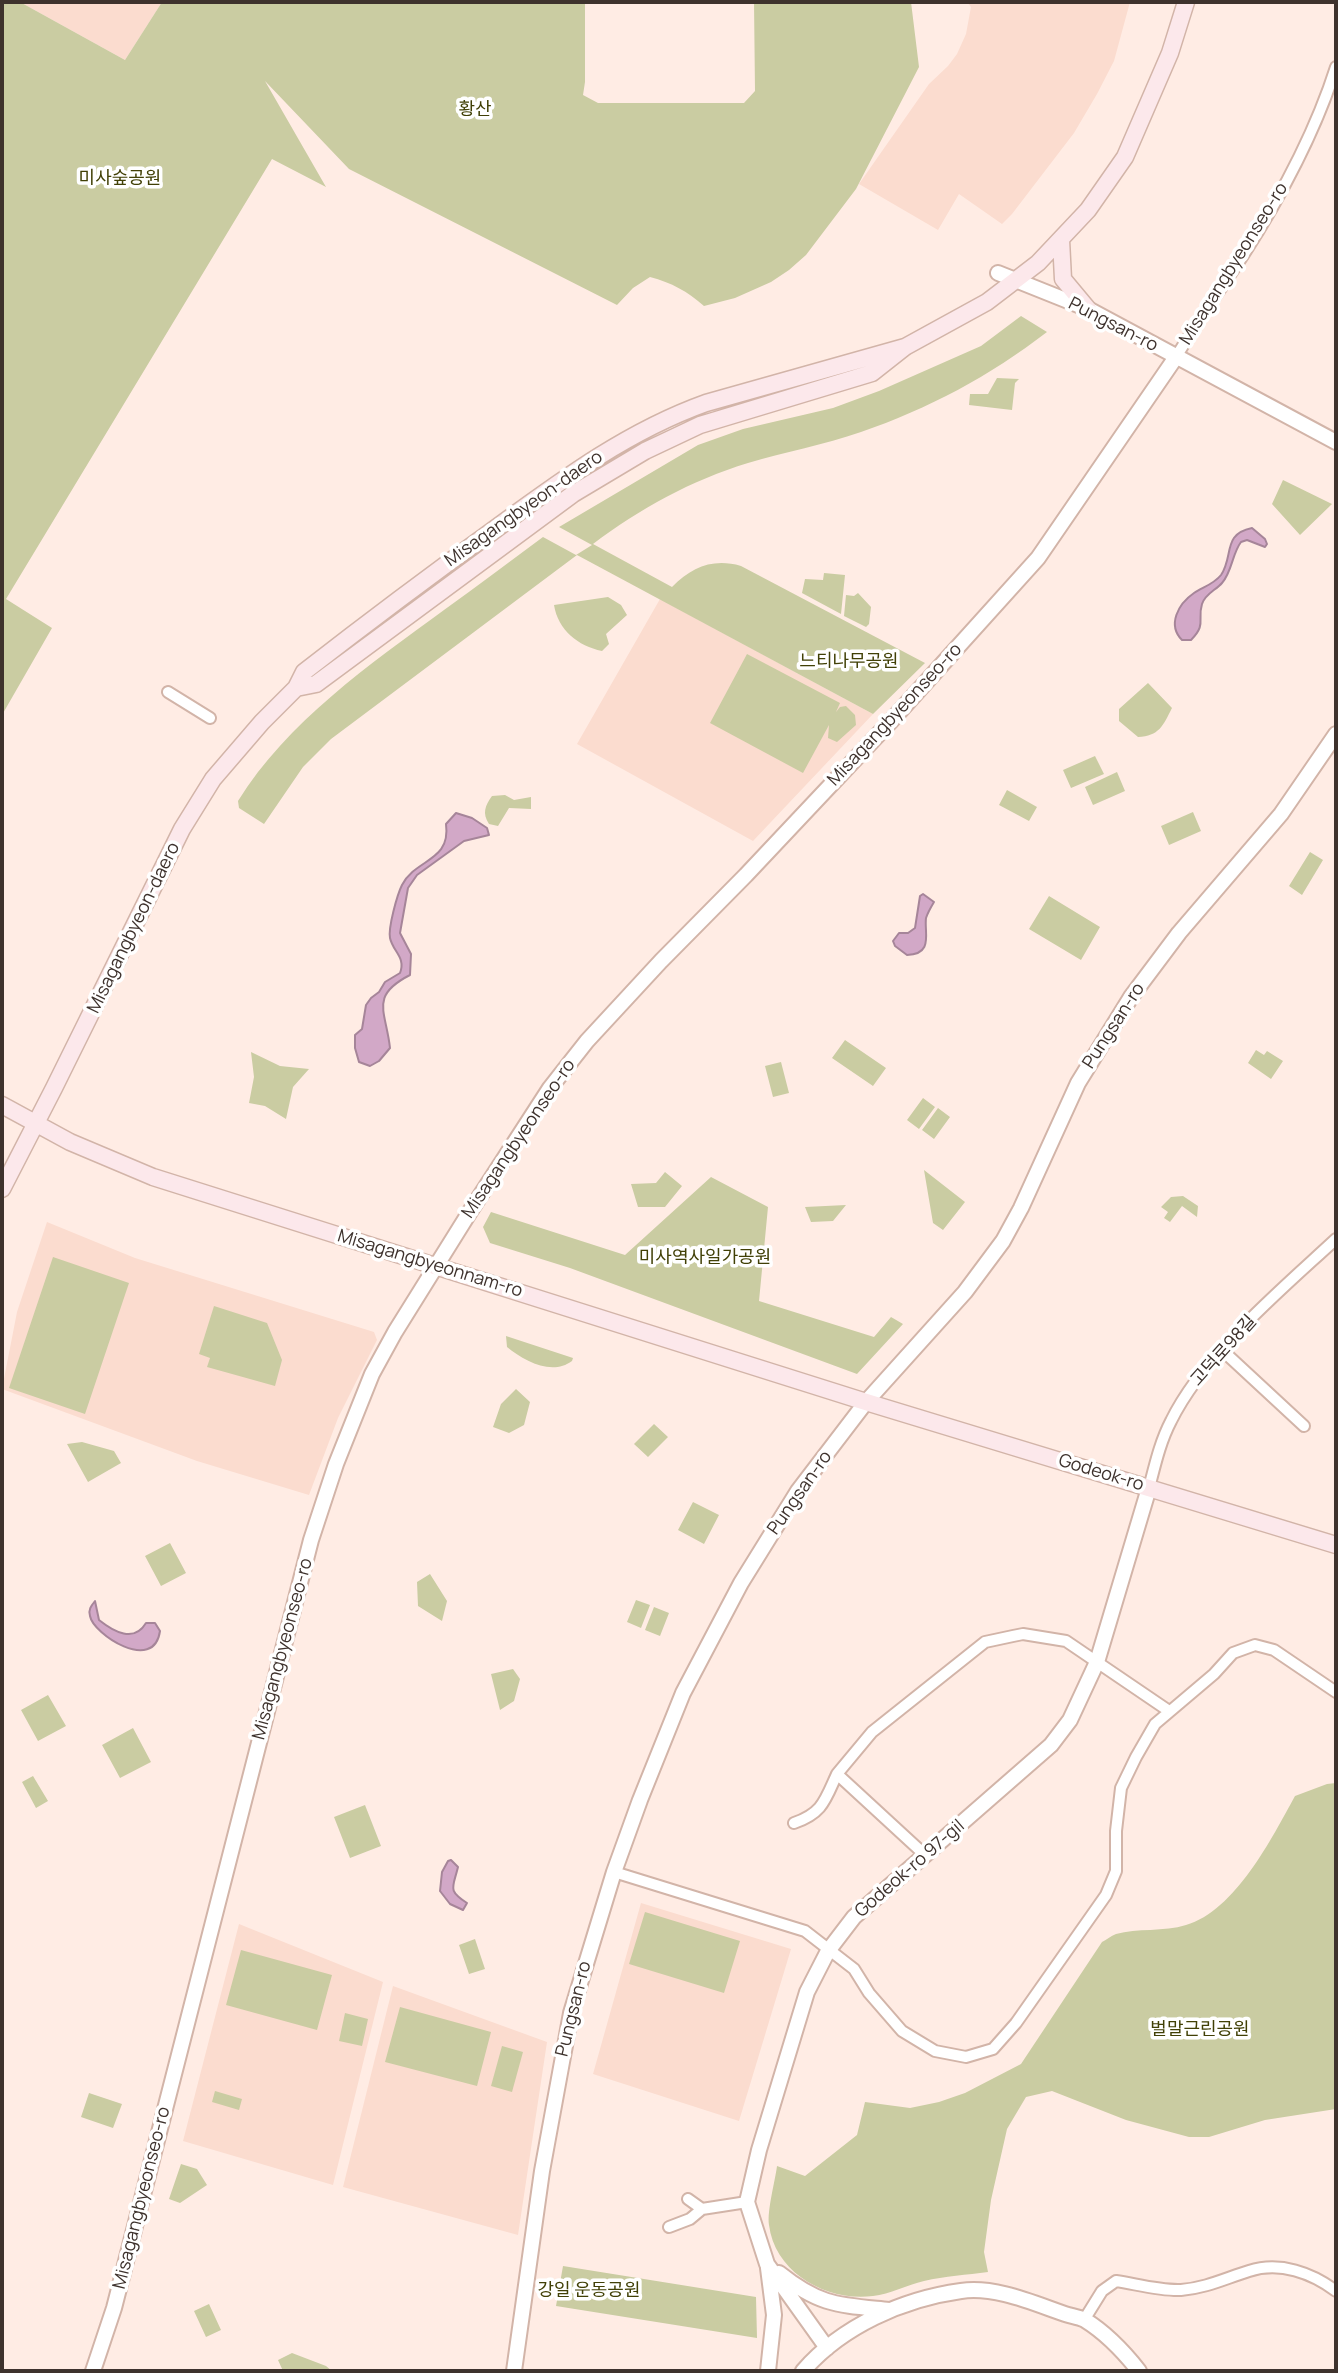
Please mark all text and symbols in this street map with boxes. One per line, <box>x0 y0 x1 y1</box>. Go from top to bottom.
park label: 황산 <box>458 99 492 121</box>
park label: 미사숲공원 <box>79 168 161 190</box>
street label: Misagangbyeonseo-ro <box>1175 179 1293 349</box>
street label: Pungsan-ro <box>1065 293 1161 357</box>
street label: Misagangbyeon-daero <box>441 446 607 572</box>
street label: Misagangbyeonseo-ro <box>823 639 967 791</box>
park label: 느티나무공원 <box>799 651 899 673</box>
street label: Misagangbyeon-daero <box>83 839 185 1017</box>
street label: Pungsan-ro <box>1078 979 1150 1073</box>
street label: Misagangbyeonseo-ro <box>458 1055 580 1223</box>
street label: Misagangbyeonnam-ro <box>335 1226 525 1302</box>
park label: 미사역사일가공원 <box>639 1247 771 1269</box>
street label: 고덕로98길 <box>1187 1311 1261 1391</box>
street label: Pungsan-ro <box>763 1447 837 1539</box>
street label: Godeok-ro <box>1056 1450 1146 1496</box>
street label: Misagangbyeonseo-ro <box>248 1556 318 1742</box>
street label: Godeok-ro 97-gil <box>851 1816 969 1922</box>
street label: Pungsan-ro <box>552 1959 596 2059</box>
park label: 벌말근린공원 <box>1150 2019 1250 2041</box>
street label: Misagangbyeonseo-ro <box>109 2105 175 2291</box>
park label: 강일 운동공원 <box>538 2280 640 2302</box>

